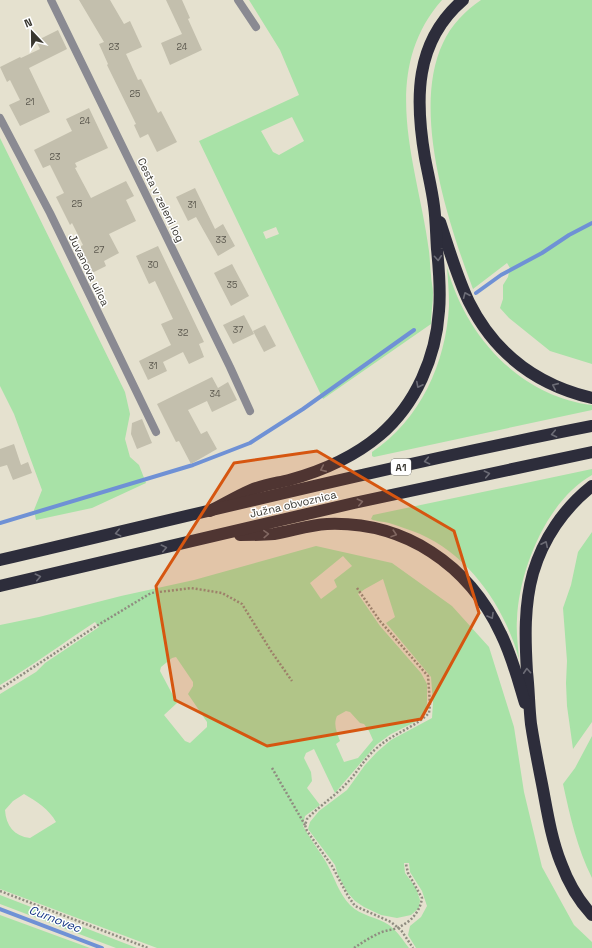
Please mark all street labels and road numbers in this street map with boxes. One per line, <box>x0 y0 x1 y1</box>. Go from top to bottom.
street label: Cesta v zeleni log <box>134 155 188 245</box>
street label: Juvanova ulica <box>66 232 113 309</box>
road number: A1 <box>391 459 411 475</box>
street label: Južna obvoznica <box>248 487 338 521</box>

